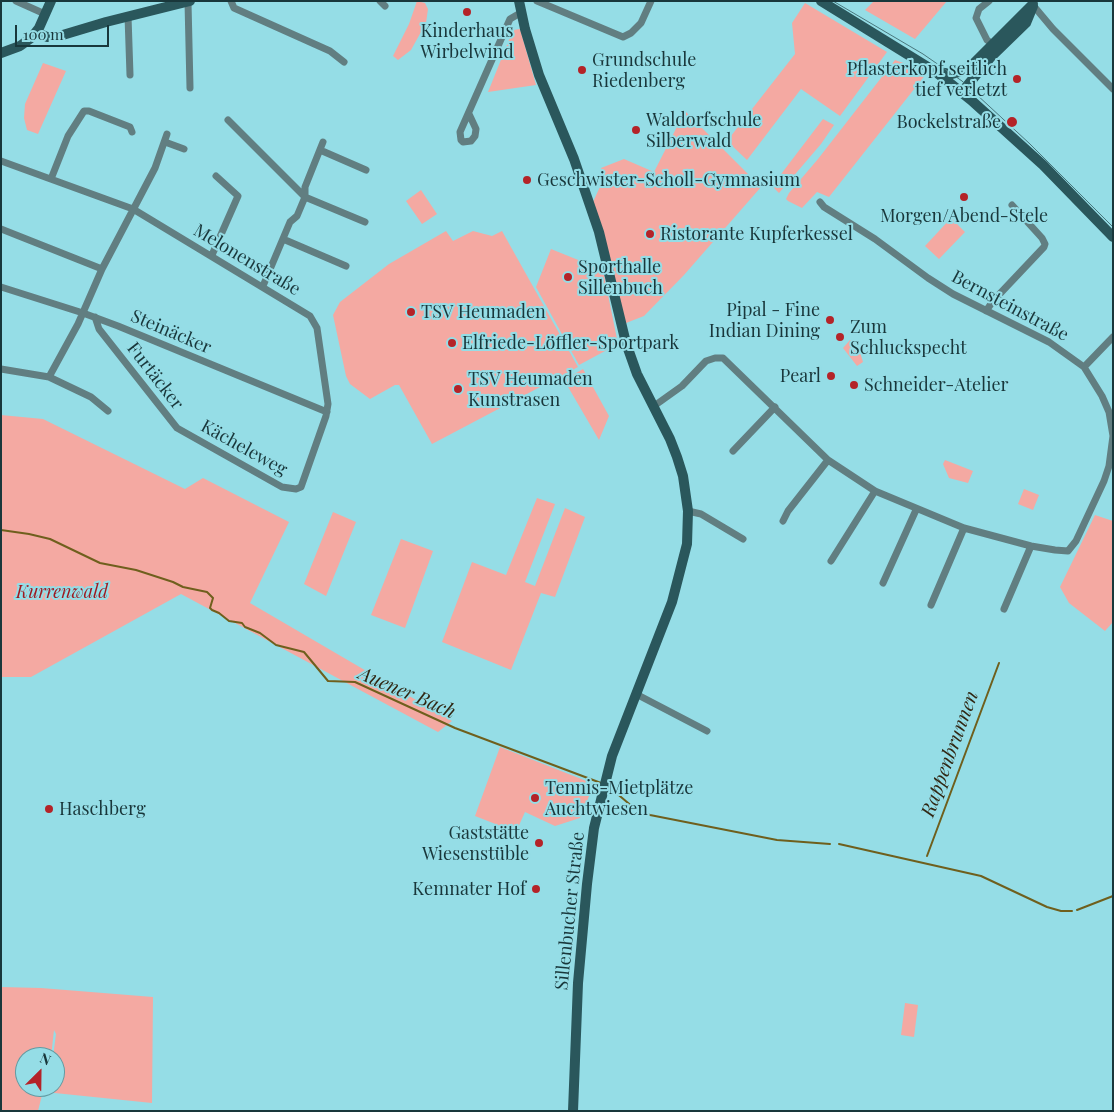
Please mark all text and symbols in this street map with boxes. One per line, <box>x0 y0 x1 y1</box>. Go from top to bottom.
marker: Kinderhaus Wirbelwind <box>461 6 473 18</box>
scale bar <box>18 15 111 47</box>
place label: Kinderhaus Wirbelwind <box>420 20 514 62</box>
text: 100 m <box>23 24 64 44</box>
place label: Grundschule Riedenberg <box>592 49 696 92</box>
place label: Pflasterkopf seitlich tief verletzt <box>847 58 1007 100</box>
marker: Grundschule Riedenberg <box>576 64 588 76</box>
marker: Pflasterkopf seitlich tief verletzt <box>1011 73 1023 85</box>
place label: Waldorfschule Silberwald <box>646 109 761 152</box>
place label: Bockelstraße <box>897 111 1001 133</box>
marker: Bockelstraße <box>1005 115 1019 129</box>
marker: Waldorfschule Silberwald <box>630 124 642 136</box>
place label: Geschwister-Scholl-Gymnasium <box>537 169 800 191</box>
marker: Geschwister-Scholl-Gymnasium <box>521 174 533 186</box>
marker: Morgen/Abend-Stele <box>958 191 970 203</box>
place label: Morgen/Abend-Stele <box>880 205 1048 227</box>
street label: Melonenstraße <box>190 220 304 300</box>
place label: Ristorante Kupferkessel <box>660 223 853 245</box>
marker: Ristorante Kupferkessel <box>644 228 656 240</box>
place label: Sporthalle Sillenbuch <box>578 256 663 298</box>
street label: Bernsteinstraße <box>948 266 1072 346</box>
marker: Sporthalle Sillenbuch <box>562 271 574 283</box>
place label: Pipal - Fine Indian Dining <box>709 299 820 342</box>
place label: TSV Heumaden <box>421 301 546 323</box>
street label: Steinäcker <box>127 305 215 359</box>
marker: TSV Heumaden <box>405 306 417 318</box>
marker: Pipal - Fine Indian Dining <box>824 314 836 326</box>
place label: Zum Schluckspecht <box>850 316 967 358</box>
marker: Zum Schluckspecht <box>834 331 846 343</box>
place label: Elfriede-Löffler-Sportpark <box>462 332 679 354</box>
marker: Elfriede-Löffler-Sportpark <box>446 337 458 349</box>
street label: Furtäcker <box>122 338 188 414</box>
place label: Pearl <box>780 365 821 387</box>
place label: TSV Heumaden Kunstrasen <box>468 368 593 410</box>
marker: Pearl <box>825 370 837 382</box>
place label: Schneider-Atelier <box>864 374 1009 396</box>
marker: Schneider-Atelier <box>848 379 860 391</box>
marker: TSV Heumaden Kunstrasen <box>452 383 464 395</box>
street label: Kächeleweg <box>197 415 291 481</box>
park label: Kurrenwald <box>16 581 108 603</box>
water label: Auener Bach <box>355 662 459 724</box>
water label: Rappenbrunnen <box>917 688 983 820</box>
place label: Tennis-Mietplätze Auchtwiesen <box>545 777 693 820</box>
marker: Tennis-Mietplätze Auchtwiesen <box>529 792 541 804</box>
place label: Haschberg <box>59 798 146 820</box>
marker: Haschberg <box>43 803 55 815</box>
place label: Gaststätte Wiesenstüble <box>422 822 529 864</box>
street label: Sillenbucher Straße <box>551 831 589 991</box>
marker: Gaststätte Wiesenstüble <box>533 837 545 849</box>
place label: Kemnater Hof <box>412 878 526 900</box>
marker: Kemnater Hof <box>530 883 542 895</box>
north arrow <box>15 1047 65 1097</box>
text: N <box>37 1048 54 1069</box>

